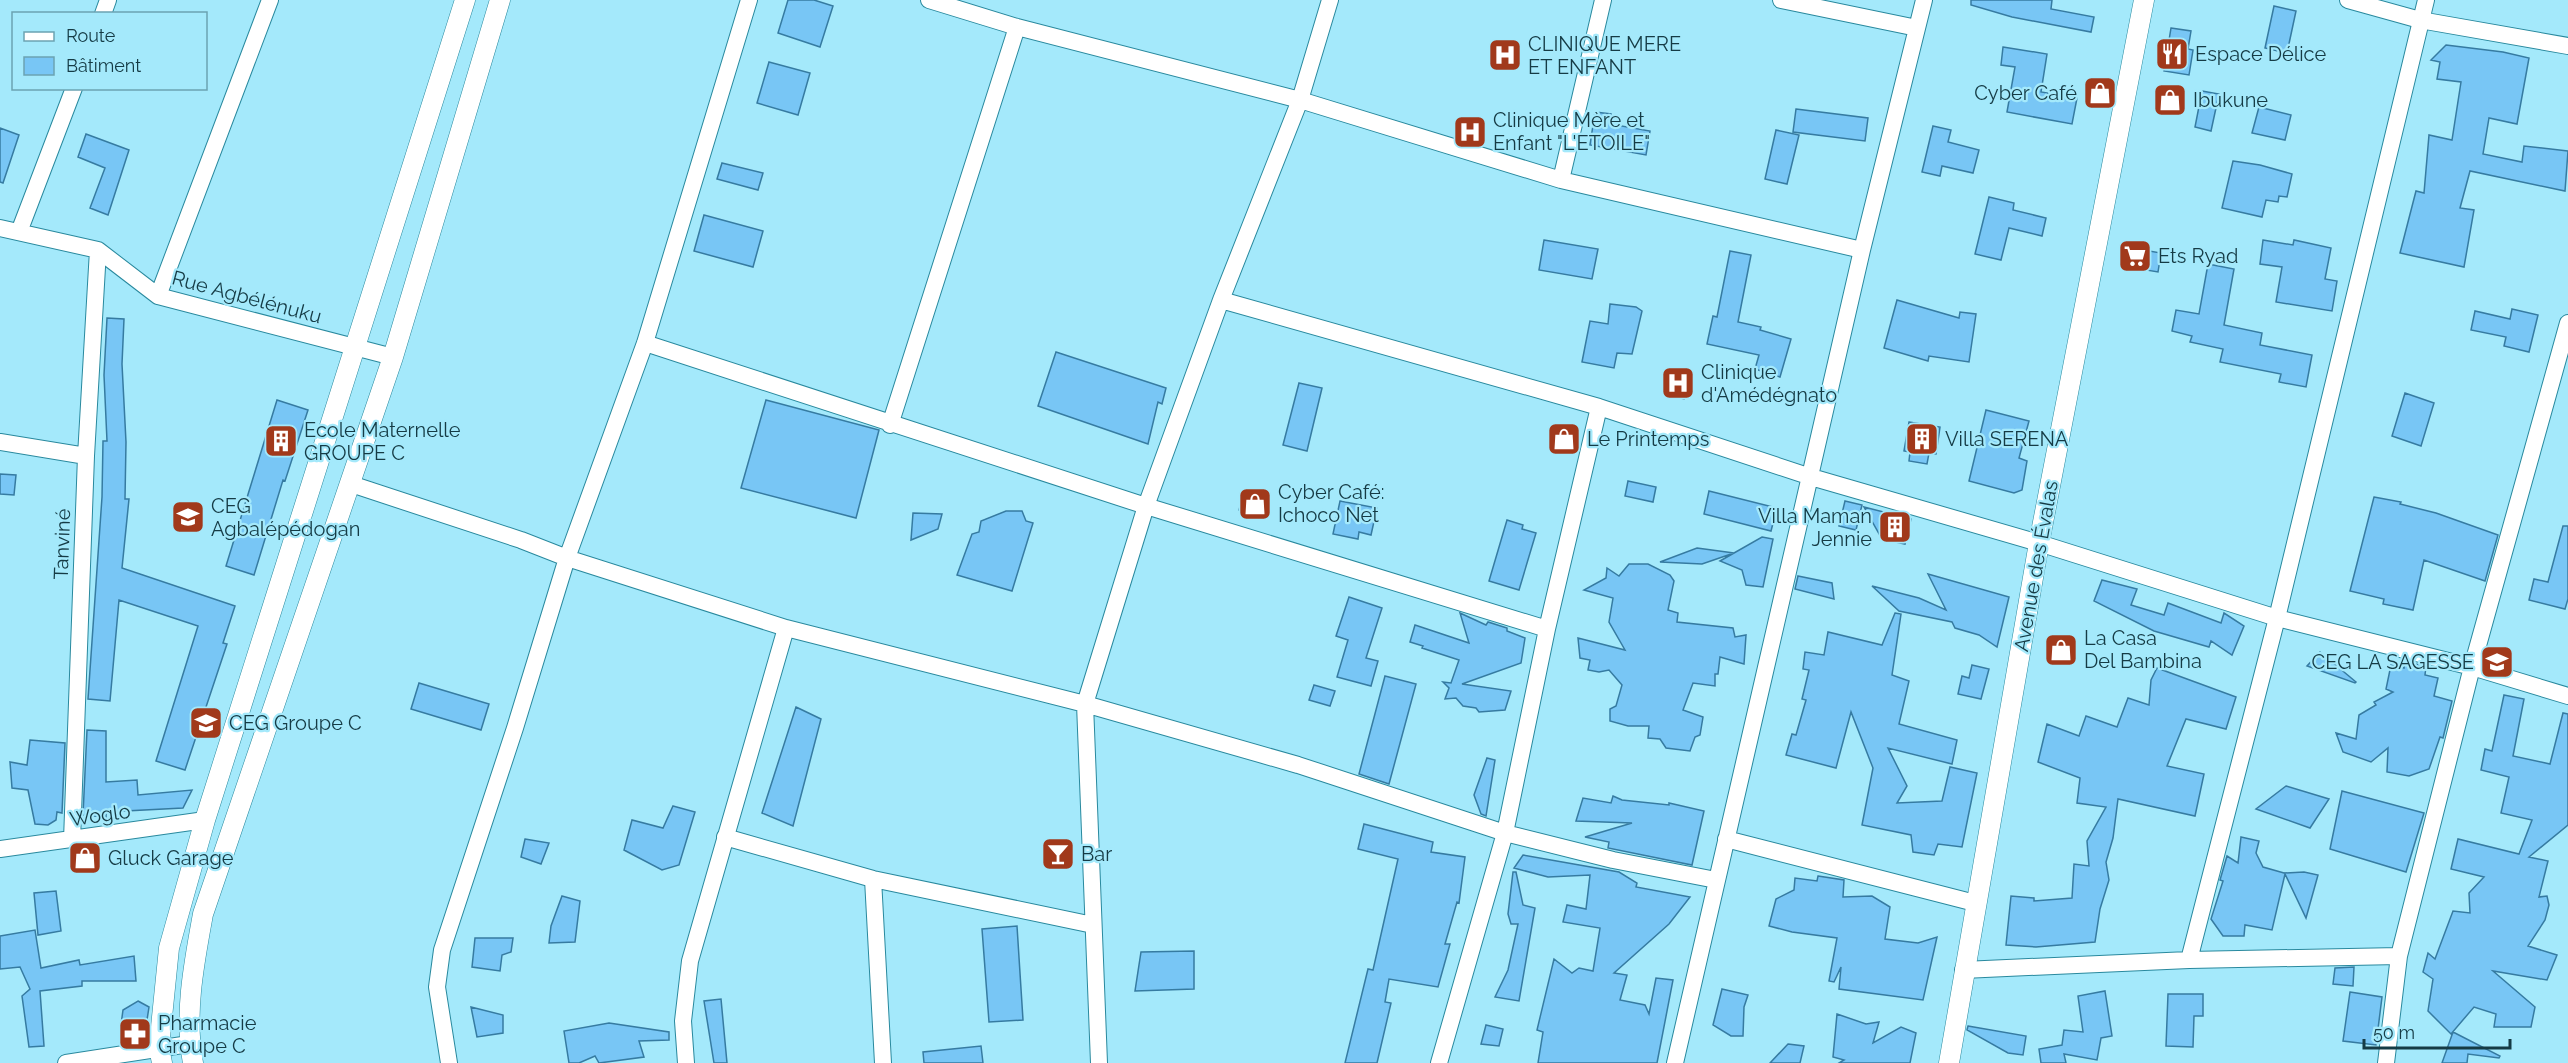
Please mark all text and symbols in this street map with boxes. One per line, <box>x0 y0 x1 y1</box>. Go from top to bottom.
legend <box>12 12 207 90</box>
text: Route <box>66 25 116 46</box>
place label: CLINIQUE MERE ET ENFANT <box>1528 32 1681 79</box>
restaurant icon: Espace Délice <box>2154 36 2190 72</box>
hospital icon: CLINIQUE MERE ET ENFANT <box>1487 37 1523 73</box>
place label: Espace Délice <box>2195 42 2326 66</box>
text: Bâtiment <box>66 55 141 76</box>
shop icon: Cyber Café <box>2082 75 2118 111</box>
place label: Cyber Café <box>1974 81 2077 105</box>
shop icon: Ibukune <box>2152 82 2188 118</box>
place label: Ibukune <box>2193 88 2268 112</box>
place label: Clinique Mère et Enfant "L'ETOILE" <box>1493 108 1650 155</box>
hospital icon: Clinique Mère et Enfant "L'ETOILE" <box>1452 114 1488 150</box>
supermarket icon: Ets Ryad <box>2117 238 2153 274</box>
place label: Ets Ryad <box>2158 244 2238 268</box>
street label: Rue Agbélénuku <box>170 265 324 329</box>
place label: Clinique d'Amédégnato <box>1701 360 1837 407</box>
hospital icon: Clinique d'Amédégnato <box>1660 365 1696 401</box>
place label: Ecole Maternelle GROUPE C <box>304 418 461 465</box>
shop icon: Le Printemps <box>1546 421 1582 457</box>
building icon: Villa SERENA <box>1904 421 1940 457</box>
building icon: Ecole Maternelle GROUPE C <box>263 423 299 459</box>
place label: Le Printemps <box>1587 427 1709 451</box>
place label: Villa SERENA <box>1945 427 2069 451</box>
street label: Avenue des Évalas <box>2009 479 2063 653</box>
place label: Cyber Café: Ichoco Net <box>1278 480 1385 527</box>
shop icon: Cyber Café: Ichoco Net <box>1237 486 1273 522</box>
place label: CEG Agbalépédogan <box>211 494 360 541</box>
school or university icon: CEG Agbalépédogan <box>170 499 206 535</box>
place label: Villa Maman Jennie <box>1758 504 1872 551</box>
street label: Tanviné <box>49 508 75 580</box>
building icon: Villa Maman Jennie <box>1877 509 1913 545</box>
place label: La Casa Del Bambina <box>2084 626 2202 673</box>
shop icon: La Casa Del Bambina <box>2043 632 2079 668</box>
school or university icon: CEG LA SAGESSE <box>2479 644 2515 680</box>
place label: CEG LA SAGESSE <box>2312 650 2474 674</box>
school or university icon: CEG Groupe C <box>188 705 224 741</box>
place label: CEG Groupe C <box>229 711 362 735</box>
street label: Woglo <box>68 799 132 831</box>
bar icon: Bar <box>1040 836 1076 872</box>
shop icon: Gluck Garage <box>67 840 103 876</box>
place label: Bar <box>1081 842 1112 866</box>
place label: Gluck Garage <box>108 846 234 870</box>
place label: Pharmacie Groupe C <box>158 1011 257 1058</box>
scale bar <box>2364 1012 2510 1050</box>
pharmacy icon: Pharmacie Groupe C <box>117 1016 153 1052</box>
text: 50 m <box>2373 1022 2415 1043</box>

